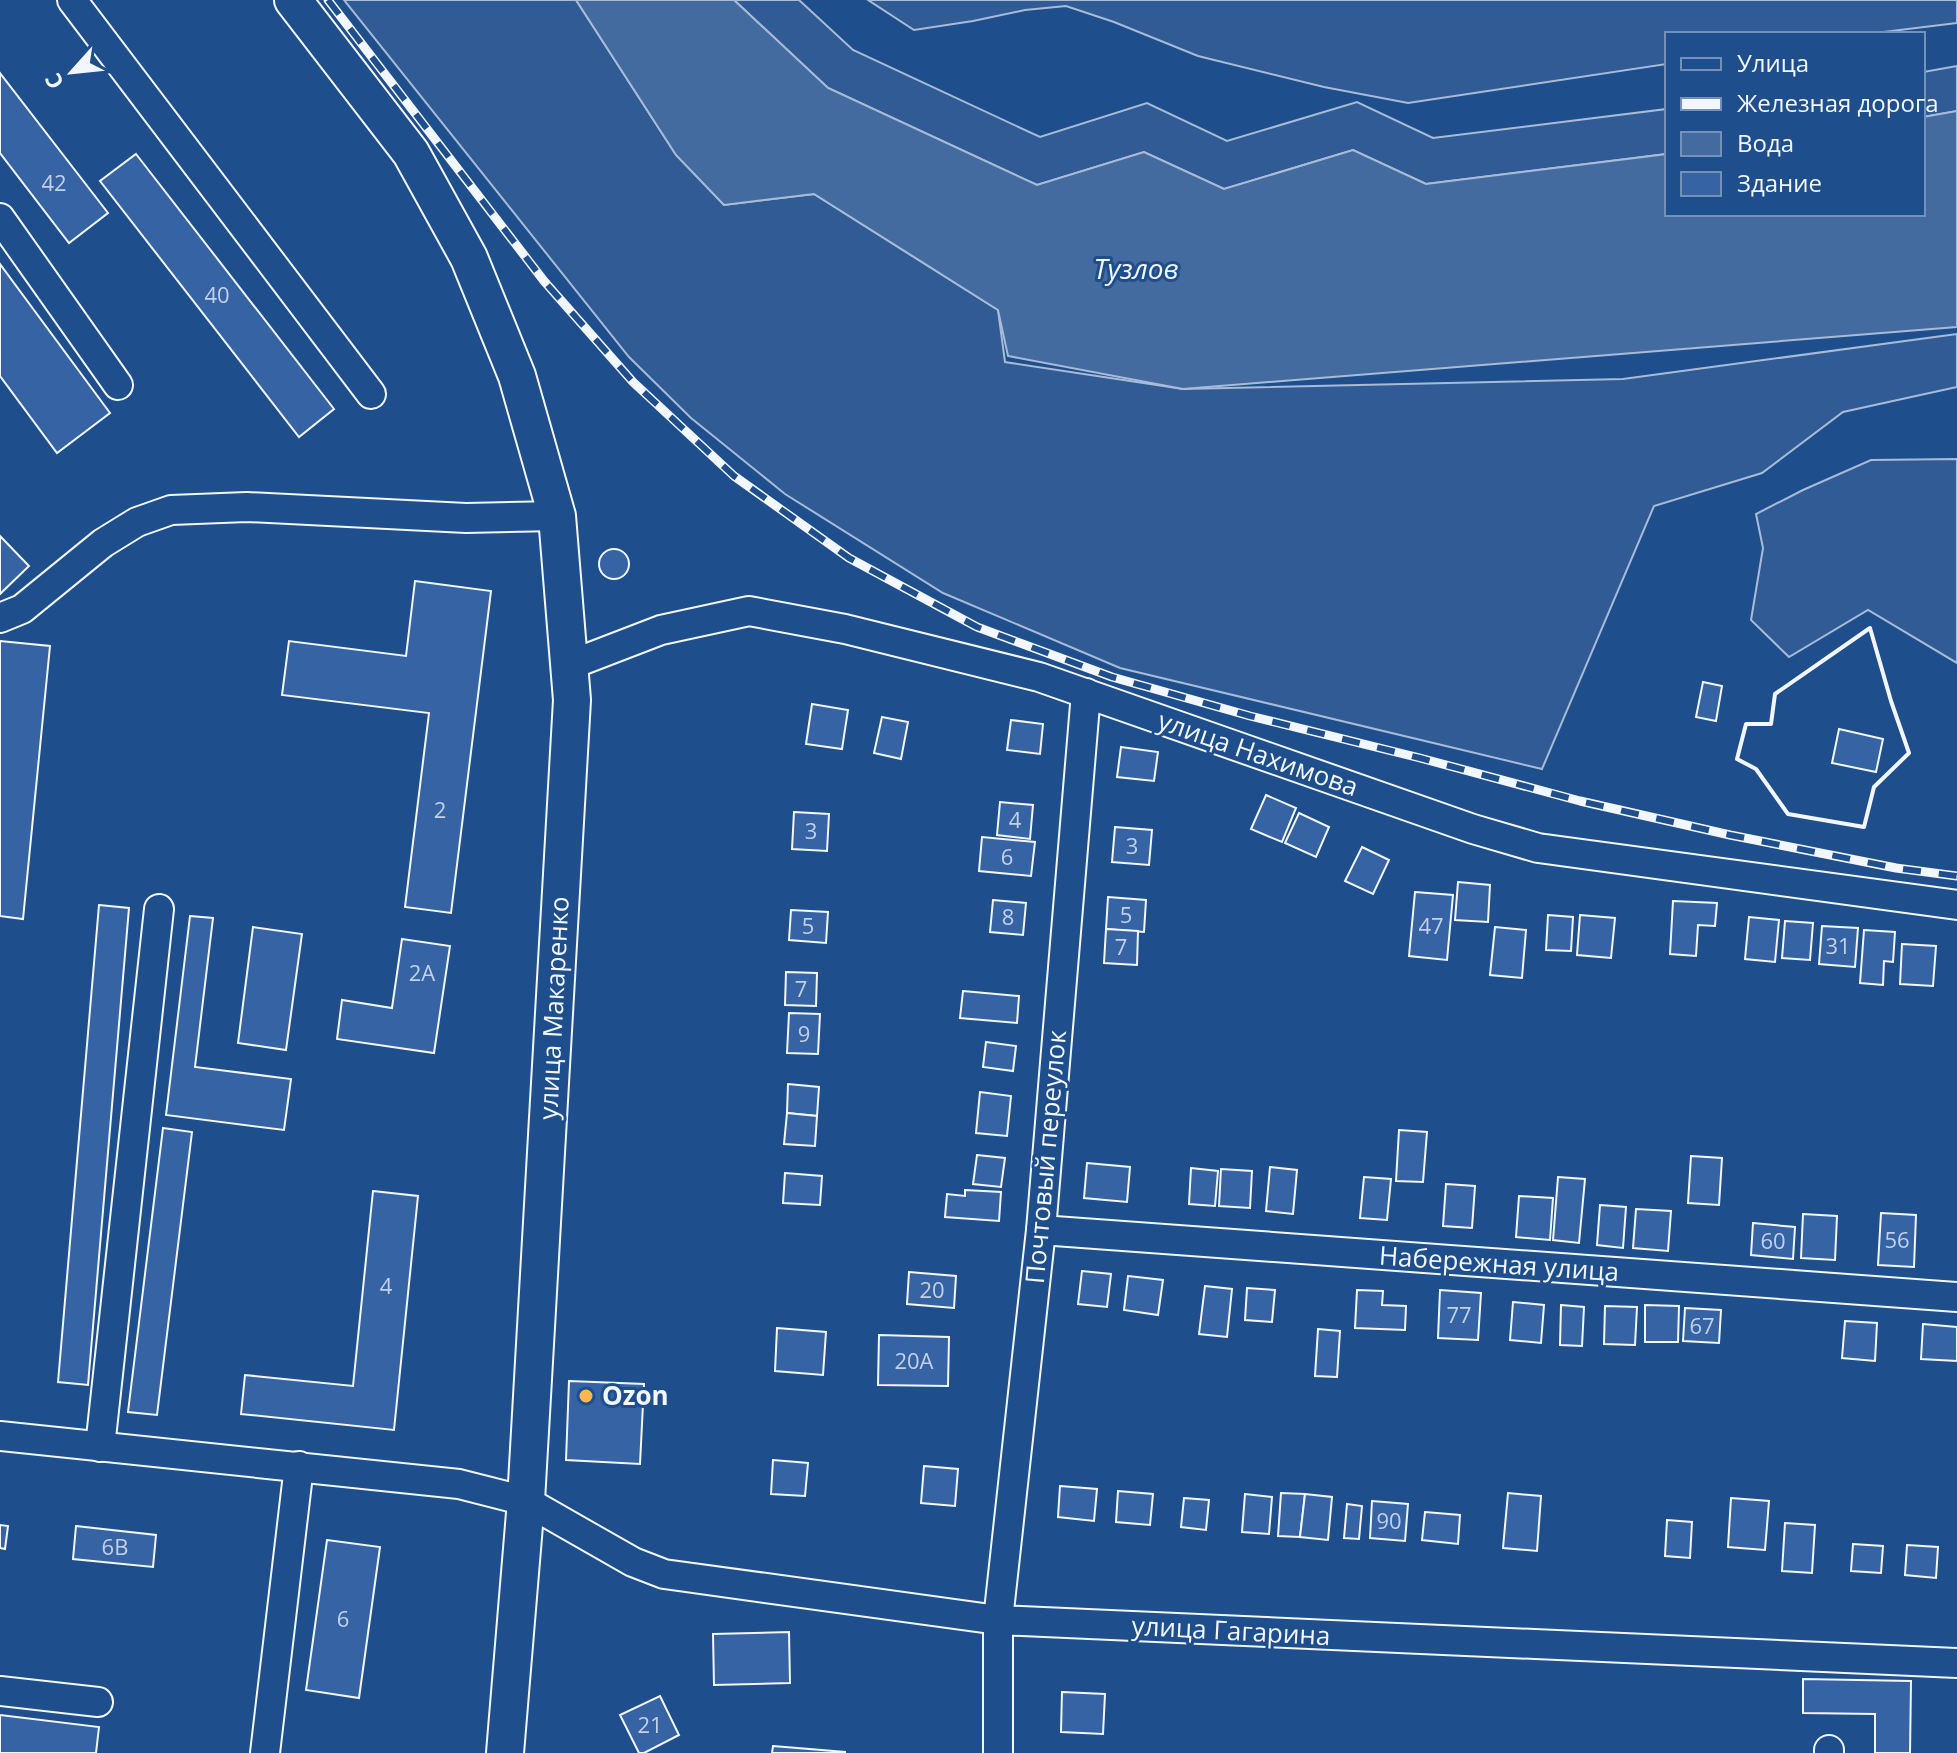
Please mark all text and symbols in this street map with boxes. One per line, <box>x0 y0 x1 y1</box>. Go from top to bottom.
north arrow <box>32 32 112 112</box>
legend <box>1665 32 1925 216</box>
text: Улица <box>1737 46 1809 79</box>
text: С <box>37 68 70 95</box>
text: Железная дорога <box>1737 86 1939 119</box>
text: Вода <box>1737 126 1794 159</box>
text: Здание <box>1737 166 1822 199</box>
house number: 42 <box>41 167 67 197</box>
water label: Тузлов <box>1093 249 1179 287</box>
house number: 40 <box>204 279 230 309</box>
street label: улица Нахимова <box>1153 702 1363 804</box>
house number: 2 <box>434 794 446 824</box>
house number: 4 <box>1009 804 1022 834</box>
house number: 3 <box>805 815 817 845</box>
house number: 3 <box>1126 830 1138 860</box>
house number: 6 <box>1001 841 1013 871</box>
street label: улица Макаренко <box>529 895 577 1121</box>
house number: 5 <box>1120 899 1132 929</box>
house number: 8 <box>1002 901 1014 931</box>
house number: 5 <box>802 910 814 940</box>
house number: 47 <box>1418 910 1444 940</box>
house number: 31 <box>1825 930 1851 960</box>
house number: 7 <box>1115 931 1127 961</box>
house number: 2А <box>409 957 435 987</box>
house number: 7 <box>795 973 807 1003</box>
house number: 9 <box>798 1018 810 1048</box>
street label: Почтовый переулок <box>1016 1028 1074 1285</box>
house number: 56 <box>1884 1224 1910 1254</box>
house number: 60 <box>1760 1225 1786 1255</box>
street label: Набережная улица <box>1378 1237 1620 1289</box>
house number: 4 <box>380 1270 393 1300</box>
house number: 20 <box>919 1274 945 1304</box>
house number: 77 <box>1446 1299 1472 1329</box>
house number: 67 <box>1689 1310 1715 1340</box>
house number: 20А <box>894 1345 934 1375</box>
place label: Ozon <box>602 1377 669 1413</box>
marker: Ozon <box>577 1387 595 1405</box>
house number: 90 <box>1376 1505 1402 1535</box>
house number: 6В <box>102 1531 128 1561</box>
house number: 6 <box>337 1603 349 1633</box>
street label: улица Гагарина <box>1131 1607 1331 1653</box>
house number: 21 <box>637 1709 663 1739</box>

